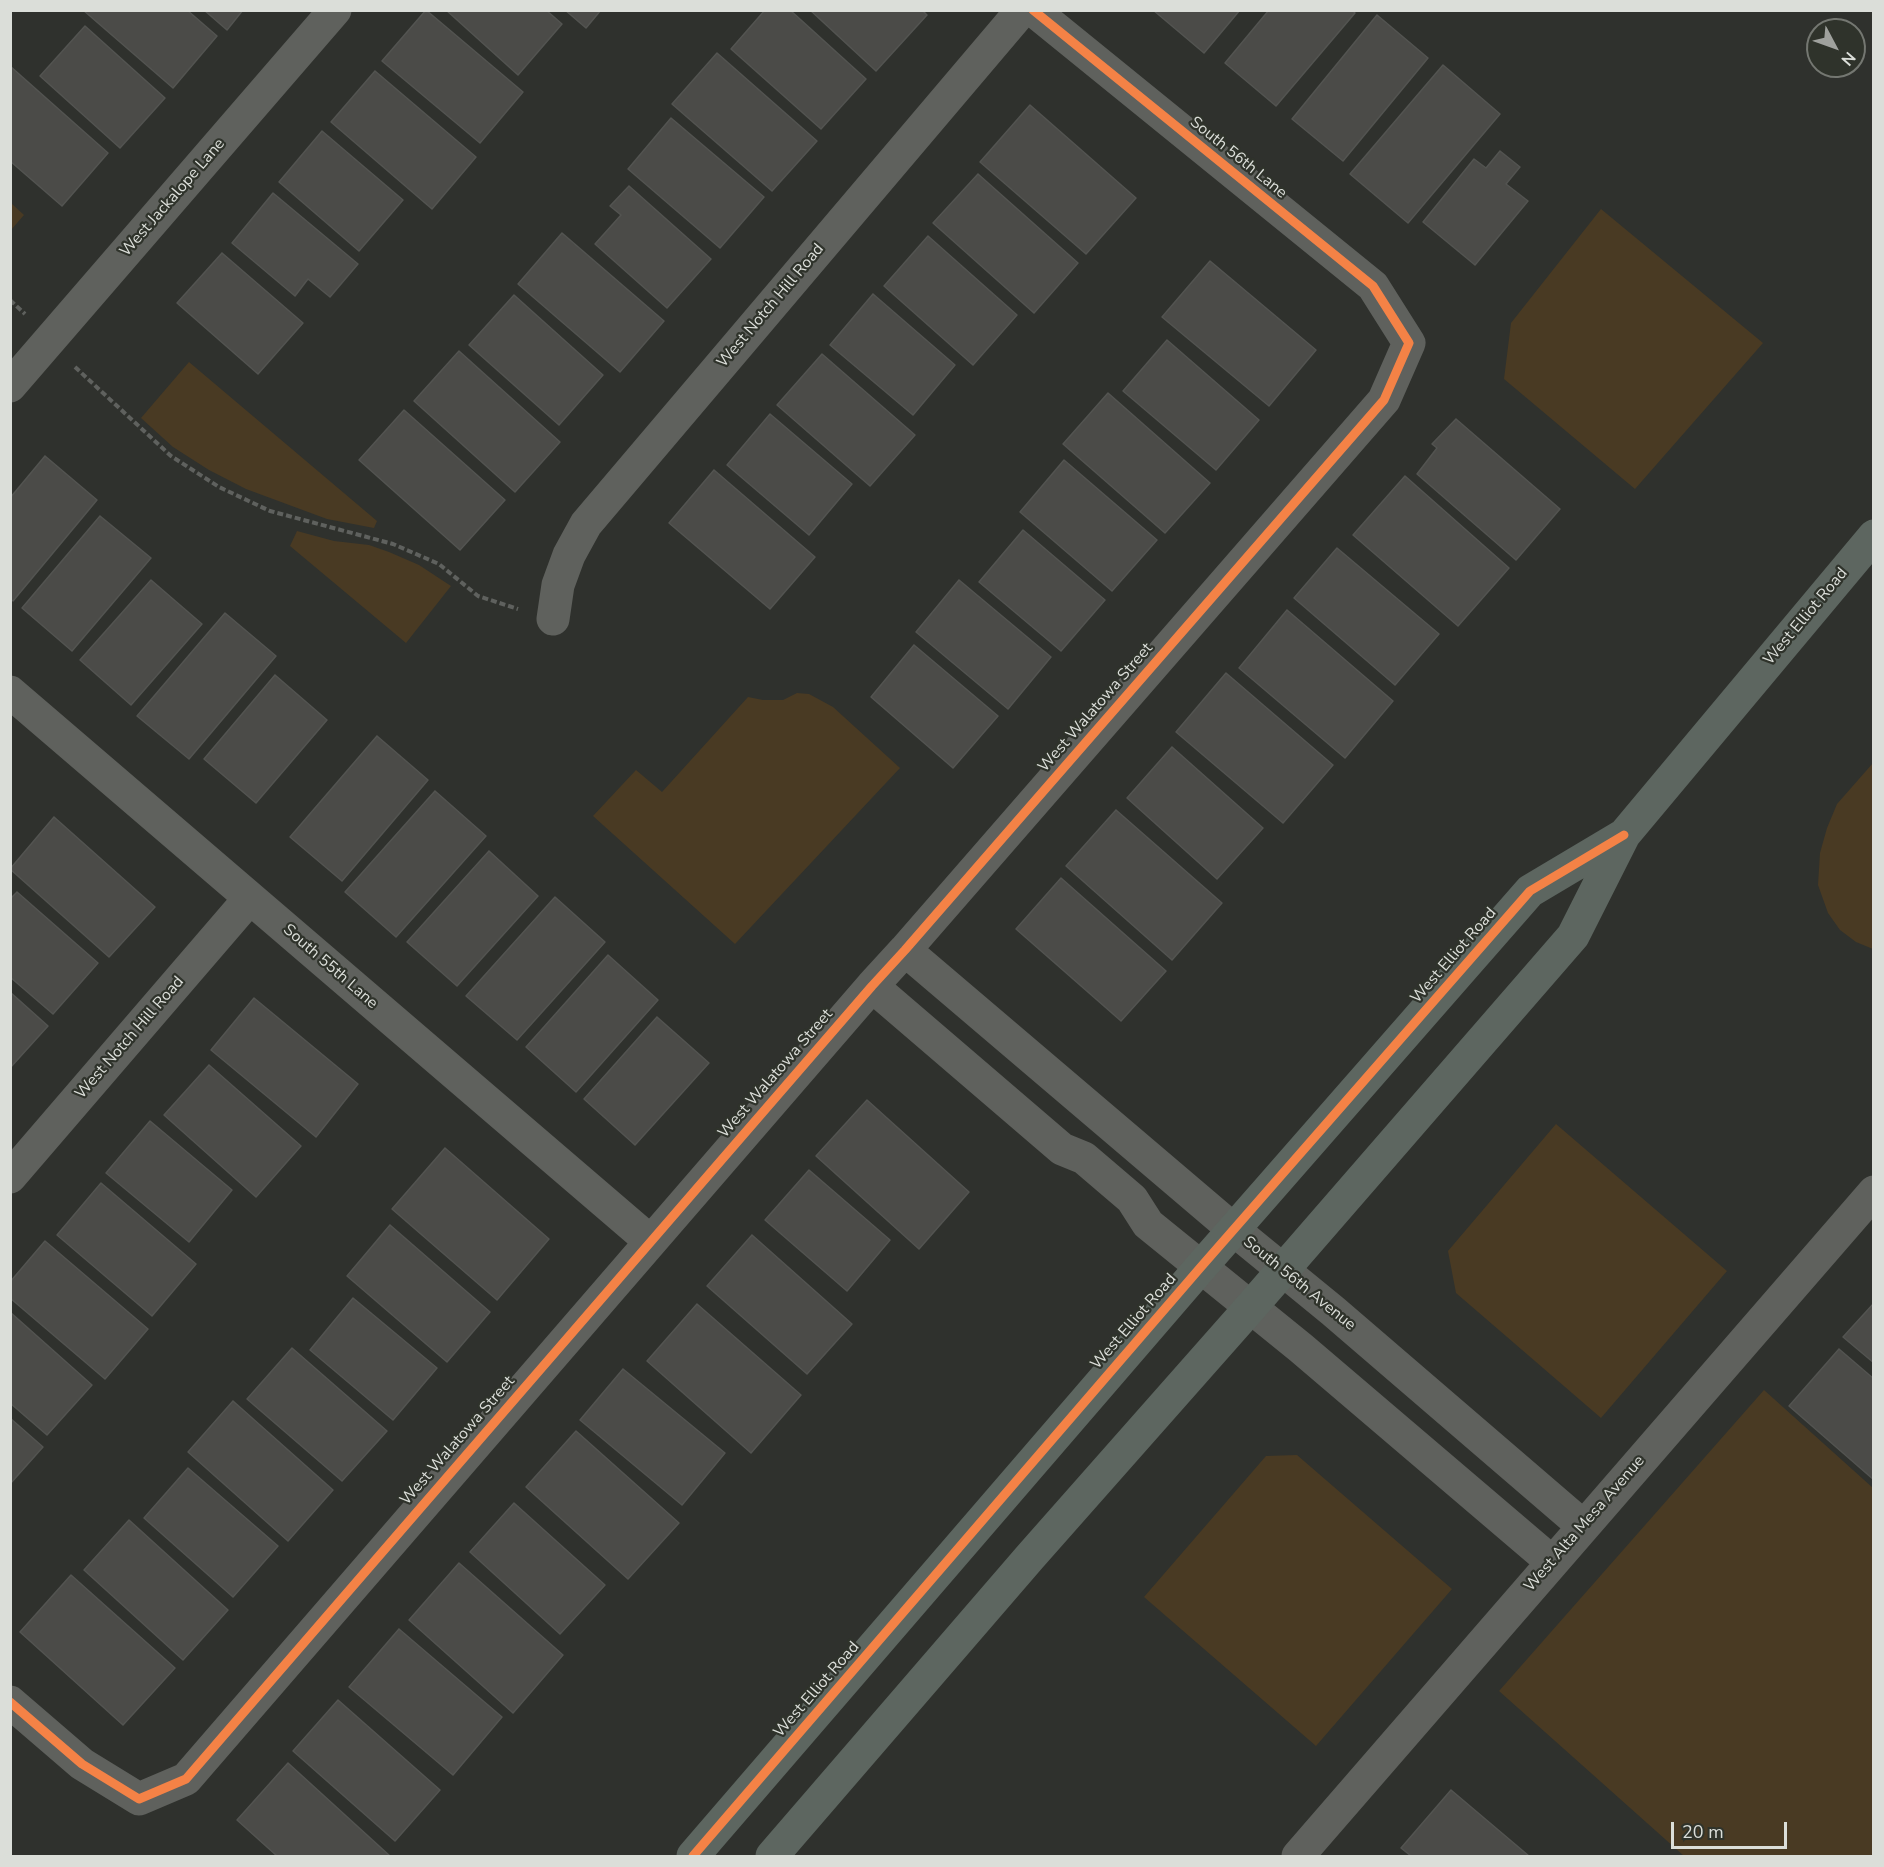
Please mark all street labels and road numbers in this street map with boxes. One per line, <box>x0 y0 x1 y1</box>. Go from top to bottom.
street label: South 56th Lane <box>1186 113 1290 203</box>
street label: West Jackalope Lane <box>116 135 230 261</box>
street label: West Notch Hill Road <box>714 240 828 372</box>
street label: West Elliot Road <box>1760 565 1852 669</box>
street label: West Walatowa Street <box>1035 640 1157 776</box>
street label: West Elliot Road <box>1407 904 1501 1008</box>
street label: South 55th Lane <box>279 921 381 1013</box>
street label: West Notch Hill Road <box>72 973 188 1103</box>
street label: West Walatowa Street <box>715 1006 837 1142</box>
street label: South 56th Avenue <box>1239 1233 1359 1335</box>
street label: West Elliot Road <box>1087 1270 1181 1374</box>
street label: West Walatowa Street <box>397 1373 519 1509</box>
street label: West Alta Mesa Avenue <box>1521 1452 1649 1596</box>
street label: West Elliot Road <box>770 1638 864 1742</box>

